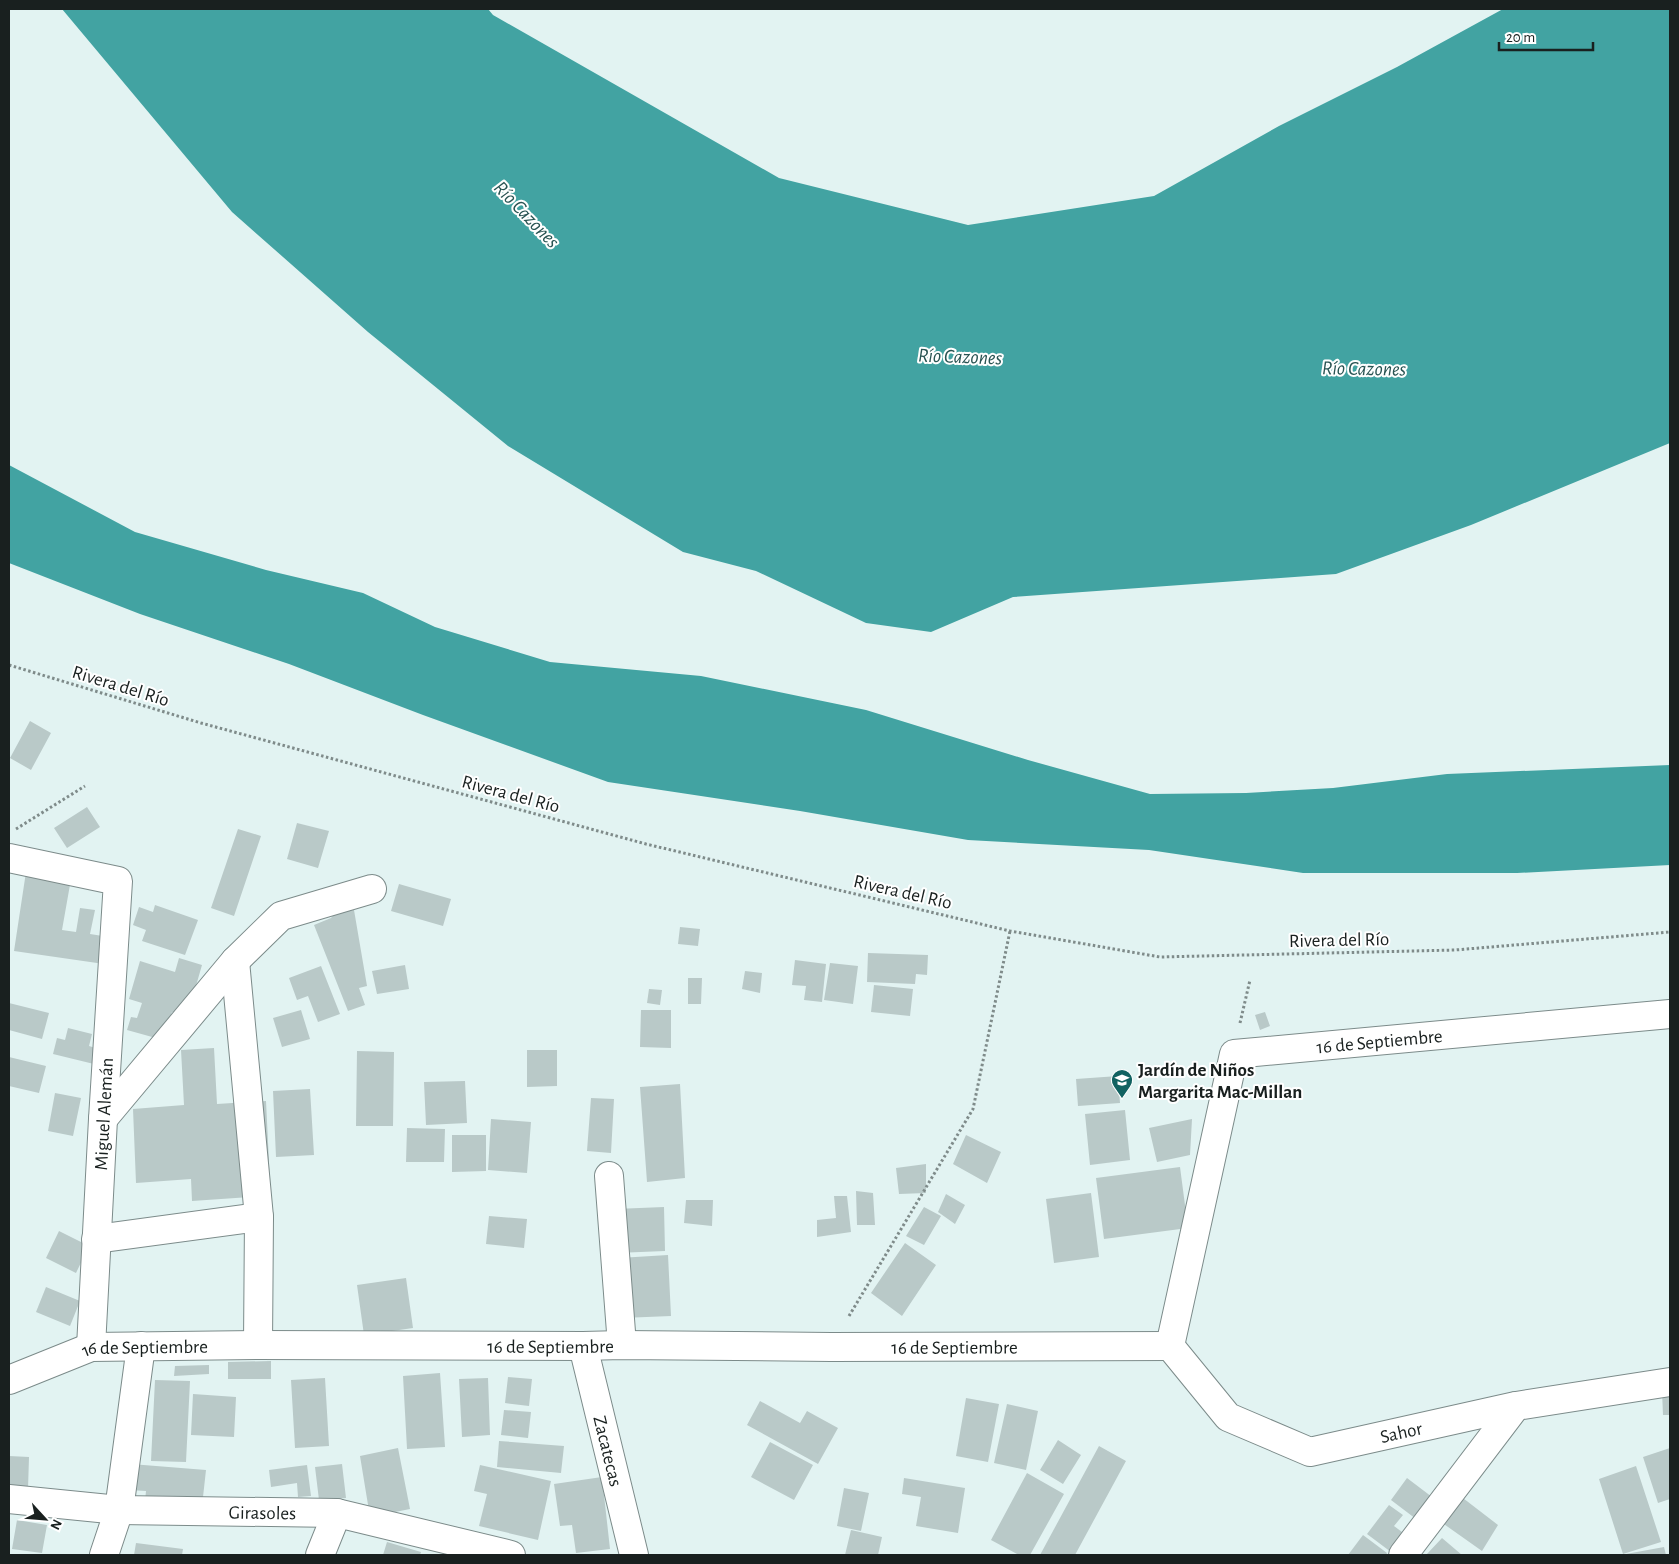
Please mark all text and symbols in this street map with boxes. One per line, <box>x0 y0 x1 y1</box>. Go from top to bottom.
scale bar <box>1499 20 1593 52</box>
text: 20 m <box>1506 30 1535 45</box>
water label: Río Cazones <box>490 178 563 252</box>
water label: Río Cazones <box>918 346 1003 368</box>
water label: Río Cazones <box>1322 358 1407 380</box>
street label: Rivera del Río <box>70 663 171 710</box>
street label: Rivera del Río <box>460 772 562 817</box>
street label: Rivera del Río <box>852 872 954 913</box>
street label: Rivera del Río <box>1289 930 1389 951</box>
street label: 16 de Septiembre <box>1316 1027 1443 1057</box>
street label: Miguel Alemán <box>92 1057 117 1171</box>
place label: Jardín de Niños Margarita Mac-Millan <box>1138 1061 1302 1102</box>
school or university icon: Jardín de Niños Margarita Mac-Millan <box>1110 1068 1134 1099</box>
street label: 16 de Septiembre <box>487 1337 614 1357</box>
street label: 16 de Septiembre <box>79 1338 208 1361</box>
street label: 16 de Septiembre <box>891 1338 1018 1358</box>
street label: Zacatecas <box>589 1414 625 1489</box>
street label: Sahor <box>1378 1419 1424 1447</box>
north arrow <box>20 1494 70 1544</box>
street label: Girasoles <box>228 1504 296 1523</box>
text: N <box>47 1517 64 1532</box>

